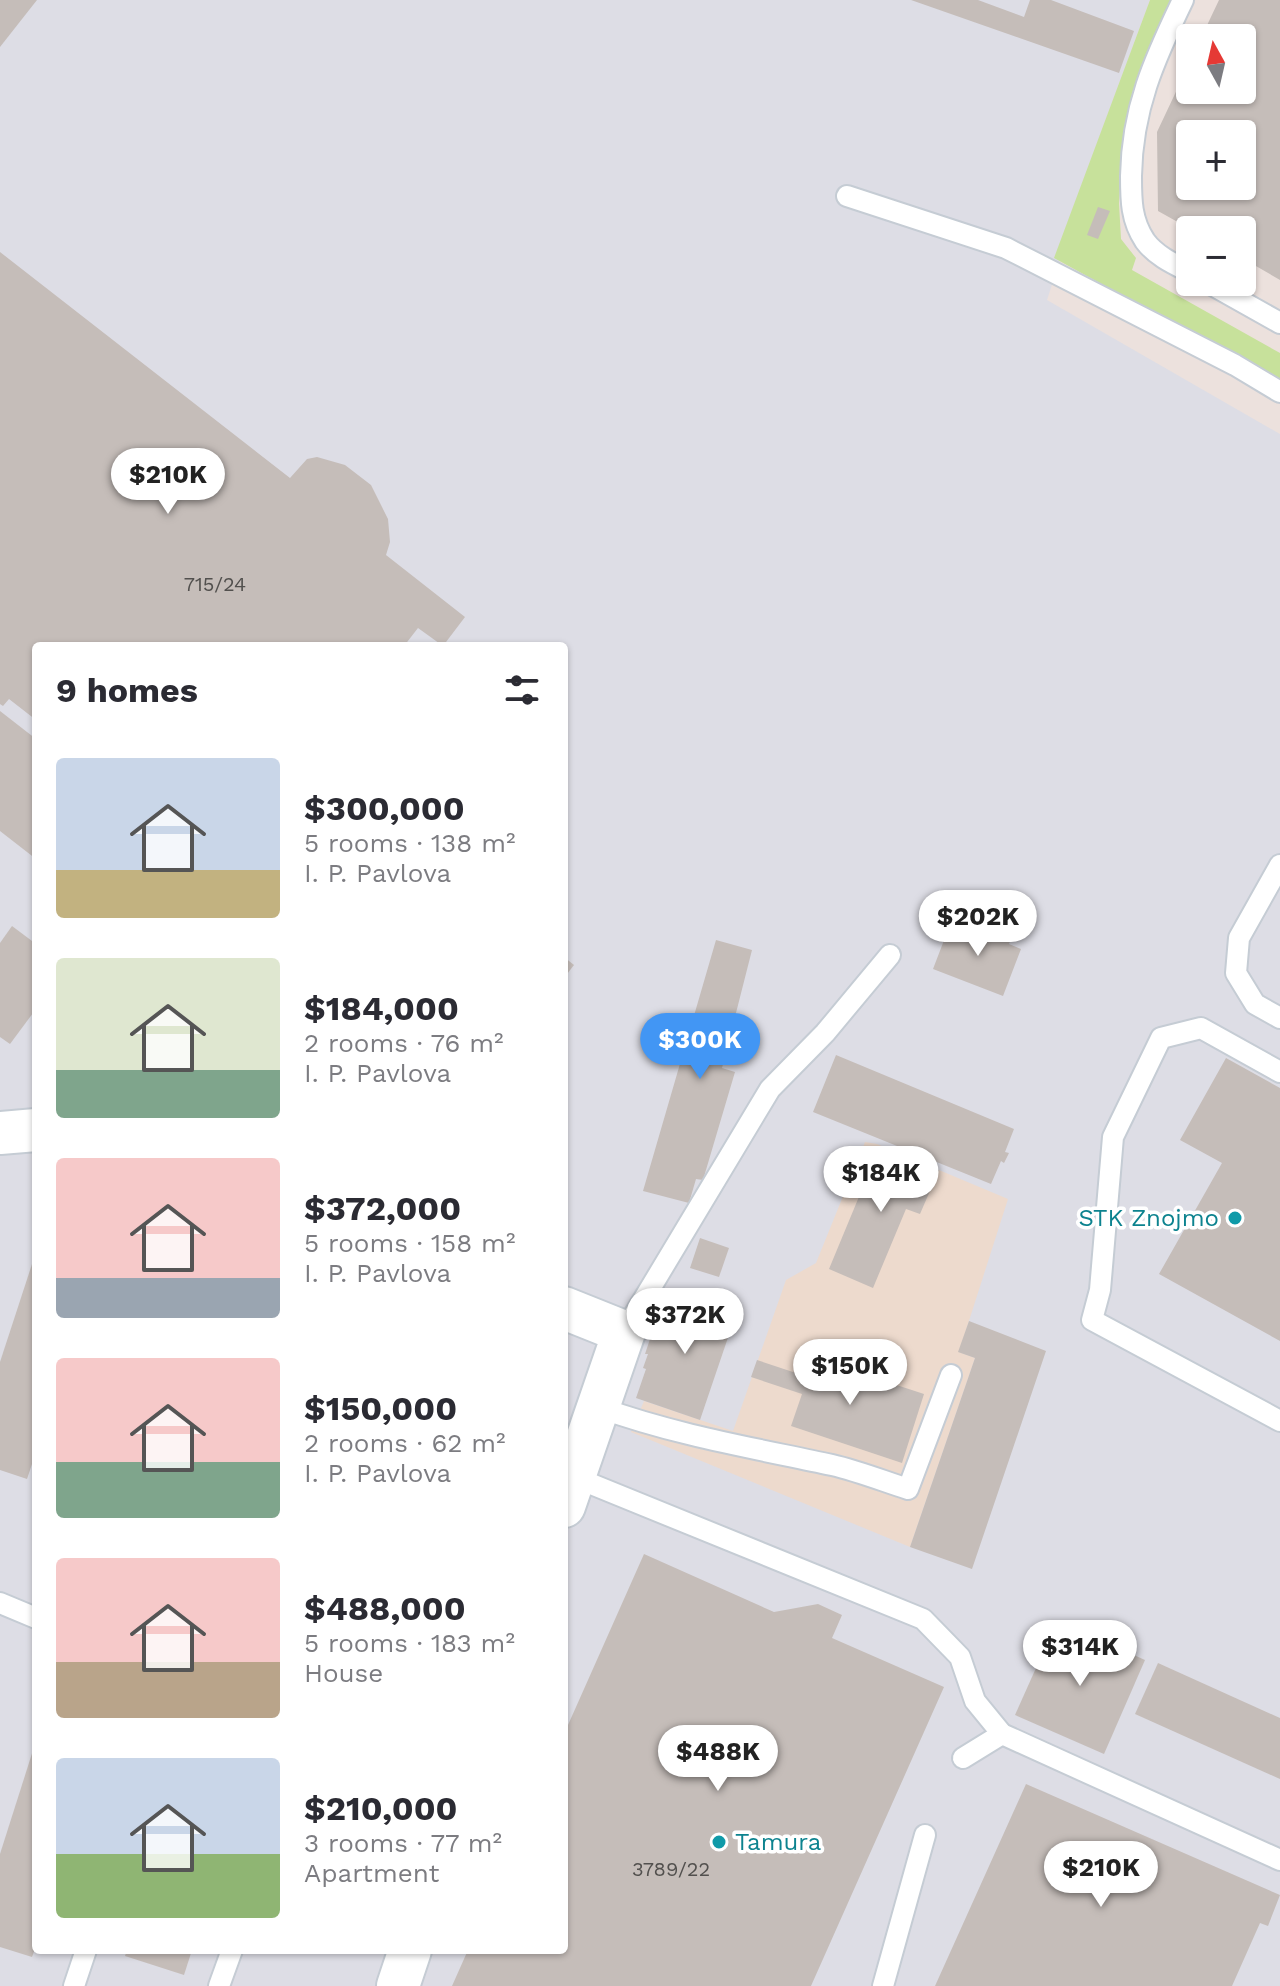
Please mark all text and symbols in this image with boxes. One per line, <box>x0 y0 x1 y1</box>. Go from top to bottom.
north arrow <box>1176 24 1256 104</box>
map controls <box>1176 24 1256 296</box>
button: + <box>1176 120 1256 200</box>
button: − <box>1176 216 1256 296</box>
pin: $210K <box>112 448 224 516</box>
text: $210K <box>129 459 207 489</box>
house number: 715/24 <box>184 572 246 596</box>
icon: filters <box>500 668 544 712</box>
text: 9 homes <box>56 670 198 710</box>
text: $300,000 <box>304 788 465 828</box>
icon: home <box>120 790 216 886</box>
text: 5 rooms · 138 m² <box>304 828 515 858</box>
text: I. P. Pavlova <box>304 858 451 888</box>
pin: $202K <box>922 890 1034 958</box>
text: $202K <box>937 901 1019 931</box>
text: $184,000 <box>304 988 459 1028</box>
icon: home <box>120 990 216 1086</box>
pin: $300K <box>644 1013 756 1081</box>
text: $300K <box>658 1024 742 1054</box>
text: 2 rooms · 76 m² <box>304 1028 503 1058</box>
text: I. P. Pavlova <box>304 1058 451 1088</box>
pin: $184K <box>825 1146 937 1214</box>
text: $184K <box>842 1157 921 1187</box>
text: $372,000 <box>304 1188 461 1228</box>
icon: home <box>120 1190 216 1286</box>
place label: STK Znojmo <box>1078 1204 1219 1232</box>
marker: STK Znojmo <box>1226 1209 1244 1227</box>
text: 5 rooms · 158 m² <box>304 1228 515 1258</box>
text: I. P. Pavlova <box>304 1258 451 1288</box>
pin: $372K <box>629 1288 741 1356</box>
text: $372K <box>645 1299 725 1329</box>
pin: $150K <box>794 1339 906 1407</box>
text: $150K <box>811 1350 889 1380</box>
text: $150,000 <box>304 1388 457 1428</box>
icon: home <box>120 1390 216 1486</box>
text: 2 rooms · 62 m² <box>304 1428 506 1458</box>
text: I. P. Pavlova <box>304 1458 451 1488</box>
text: $488,000 <box>304 1588 466 1628</box>
icon: home <box>120 1590 216 1686</box>
pin: $314K <box>1024 1620 1136 1688</box>
text: 5 rooms · 183 m² <box>304 1628 515 1658</box>
text: $314K <box>1041 1631 1119 1661</box>
text: House <box>304 1658 383 1688</box>
pin: $488K <box>662 1725 774 1793</box>
text: $488K <box>676 1736 760 1766</box>
text: $210,000 <box>304 1788 458 1828</box>
icon: home <box>120 1790 216 1886</box>
text: 3 rooms · 77 m² <box>304 1828 502 1858</box>
place label: Tamura <box>735 1828 821 1856</box>
marker: Tamura <box>710 1833 728 1851</box>
pin: $210K <box>1045 1841 1157 1909</box>
text: $210K <box>1062 1852 1140 1882</box>
house number: 3789/22 <box>632 1857 710 1881</box>
text: Apartment <box>304 1858 440 1888</box>

